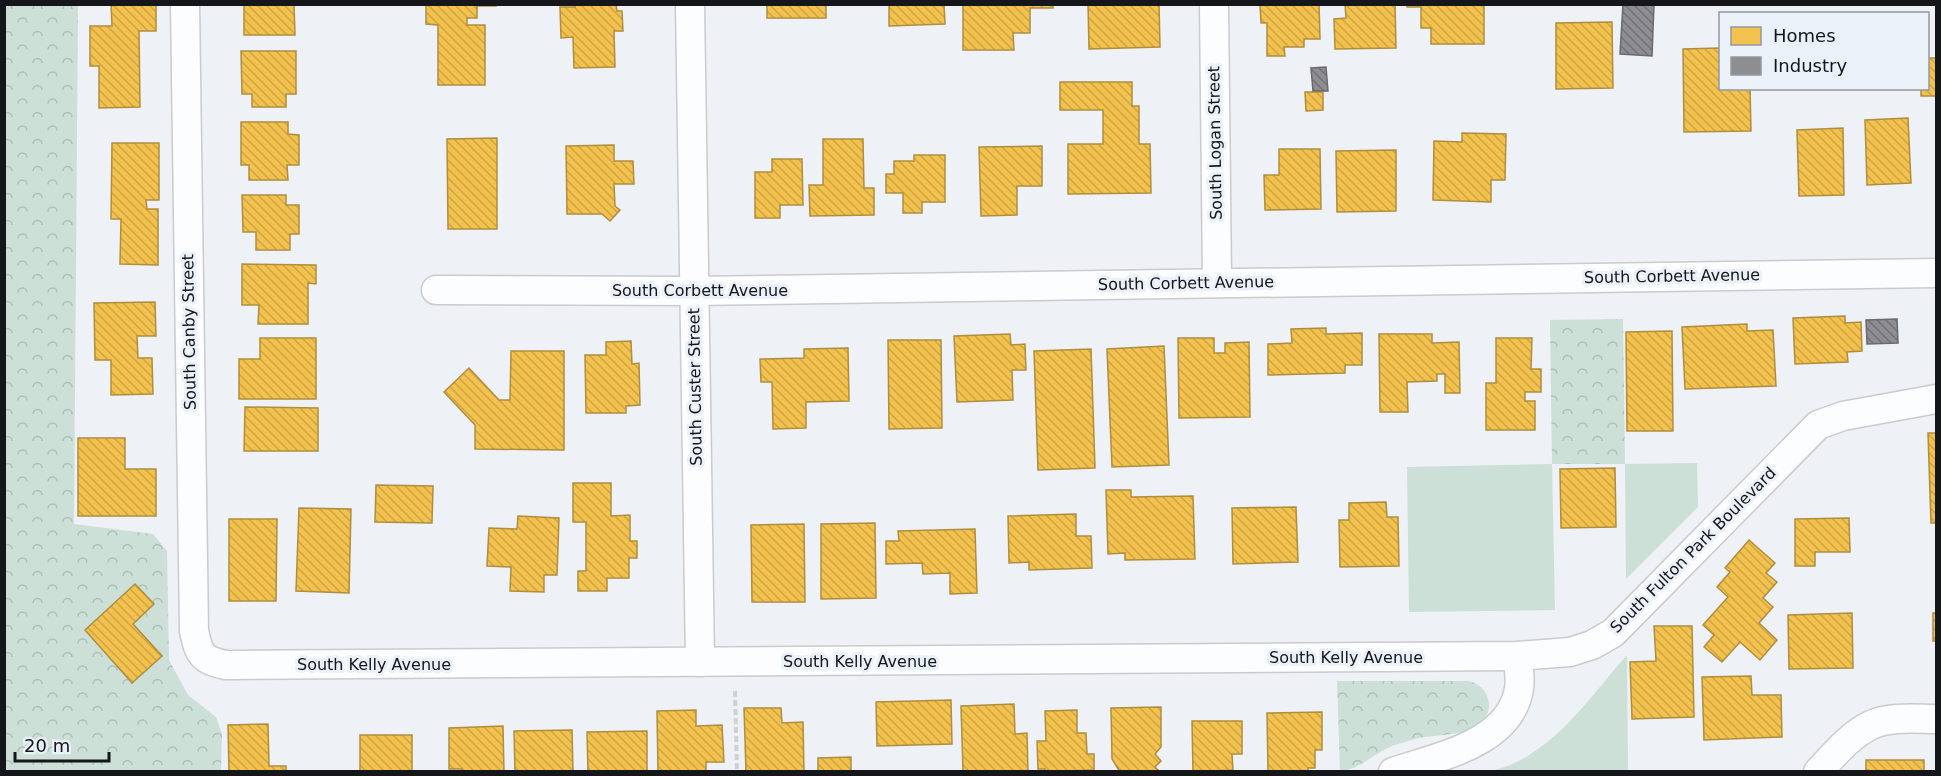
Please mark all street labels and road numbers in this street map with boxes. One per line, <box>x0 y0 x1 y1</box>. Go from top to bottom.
street label: South Logan Street <box>1204 66 1226 220</box>
street label: South Canby Street <box>178 254 200 410</box>
street label: South Corbett Avenue <box>1584 265 1760 287</box>
street label: South Corbett Avenue <box>1098 272 1274 294</box>
street label: South Corbett Avenue <box>612 281 788 300</box>
street label: South Custer Street <box>684 308 706 466</box>
street label: South Fulton Park Boulevard <box>1606 463 1780 637</box>
street label: South Kelly Avenue <box>1269 648 1423 667</box>
street label: South Kelly Avenue <box>783 652 937 671</box>
street label: South Kelly Avenue <box>297 655 451 674</box>

